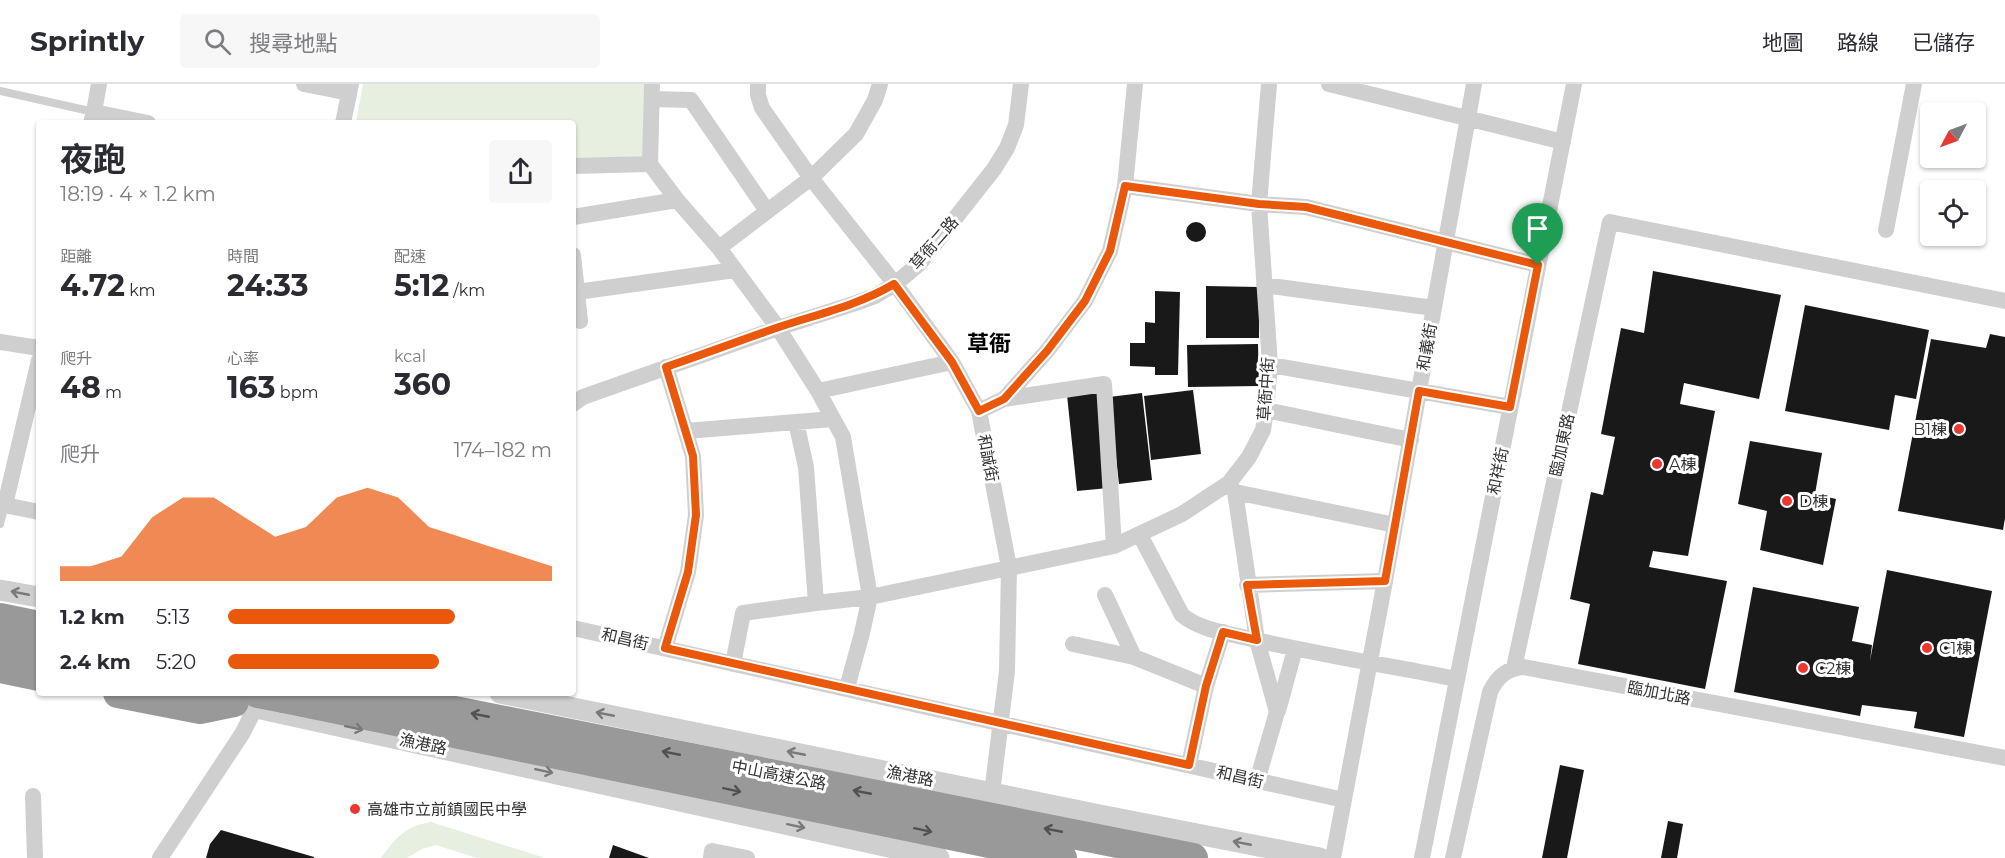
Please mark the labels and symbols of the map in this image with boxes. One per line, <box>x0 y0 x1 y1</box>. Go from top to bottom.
north arrow <box>1920 102 1986 168</box>
pin <box>1512 203 1563 265</box>
street label: 草衙二路 <box>906 213 962 273</box>
street label: 和義街 <box>1413 322 1441 372</box>
district label: 草衙 <box>967 330 1011 357</box>
street label: 草衙中街 <box>1254 356 1278 422</box>
street label: 臨加東路 <box>1546 412 1578 478</box>
place label: B1棟 <box>1913 420 1947 439</box>
marker: B1棟 <box>1952 422 1966 436</box>
street label: 和誠街 <box>974 433 1002 483</box>
street label: 和祥街 <box>1484 446 1512 496</box>
place label: A棟 <box>1669 455 1696 474</box>
marker: A棟 <box>1650 457 1664 471</box>
place label: D棟 <box>1799 492 1828 511</box>
marker: D棟 <box>1780 494 1794 508</box>
one-way arrow <box>10 587 30 598</box>
street label: 和昌街 <box>599 624 651 654</box>
place label: C1棟 <box>1939 639 1972 658</box>
marker: C1棟 <box>1920 641 1934 655</box>
place label: C2棟 <box>1815 659 1851 678</box>
marker: C2棟 <box>1796 661 1810 675</box>
street label: 臨加北路 <box>1626 678 1692 708</box>
one-way arrow <box>595 708 615 719</box>
one-way arrow <box>471 709 490 720</box>
one-way arrow <box>344 723 363 735</box>
street label: 漁港路 <box>398 730 448 758</box>
one-way arrow <box>662 747 681 759</box>
one-way arrow <box>786 747 806 758</box>
street label: 中山高速公路 <box>730 757 828 793</box>
street label: 漁港路 <box>885 762 935 790</box>
street label: 和昌街 <box>1214 762 1266 792</box>
one-way arrow <box>535 765 554 777</box>
one-way arrow <box>722 785 741 796</box>
one-way arrow <box>853 786 873 797</box>
place label: 高雄市立前鎮國民中學 <box>367 800 527 819</box>
marker: 高雄市立前鎮國民中學 <box>348 802 362 816</box>
one-way arrow <box>786 821 805 833</box>
one-way arrow <box>913 824 932 836</box>
one-way arrow <box>1044 824 1064 835</box>
one-way arrow <box>1232 837 1252 848</box>

